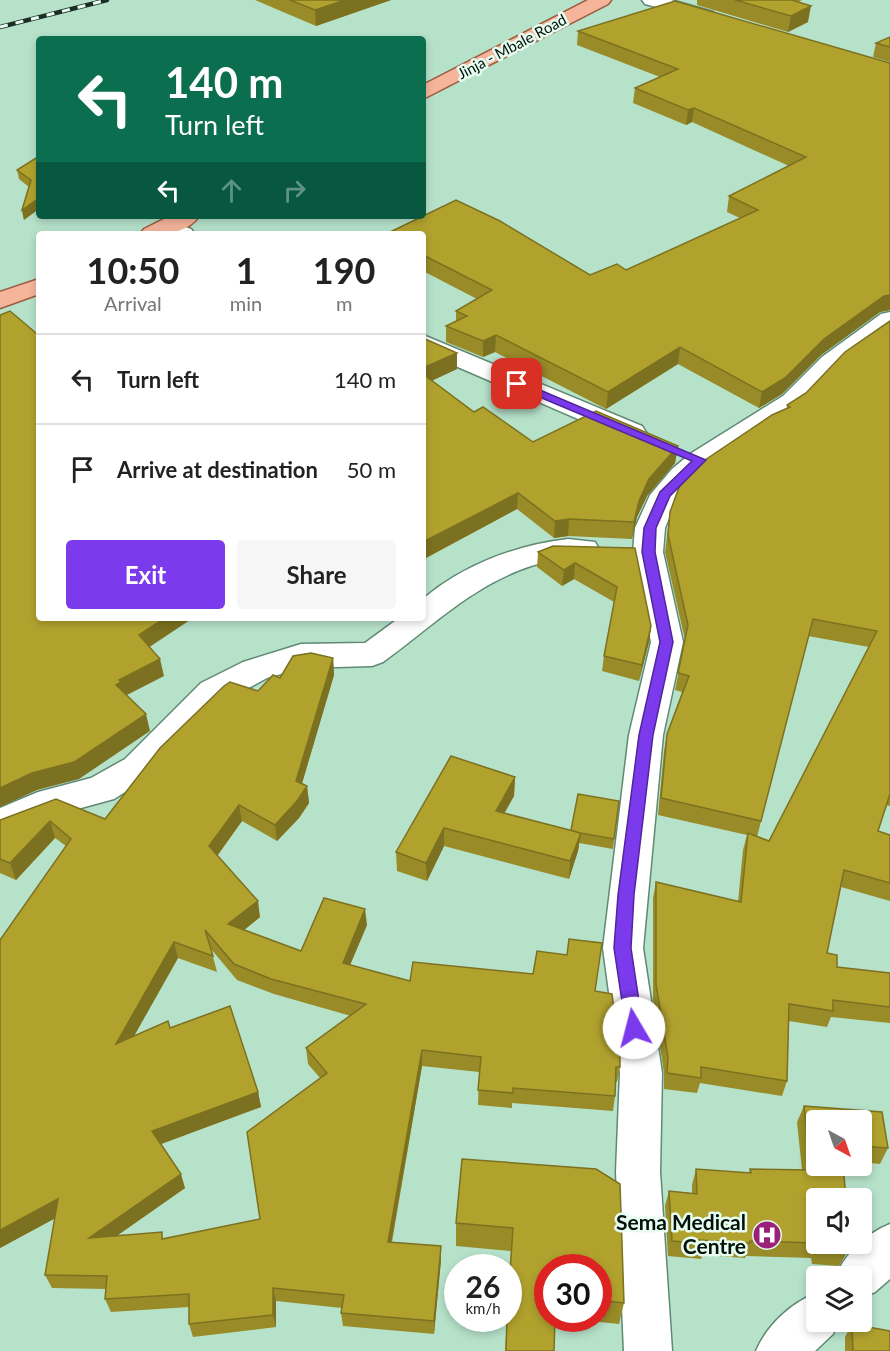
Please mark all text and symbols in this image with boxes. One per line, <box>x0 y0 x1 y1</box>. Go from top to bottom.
street label: Jinja - Mbale Road <box>454 10 569 82</box>
text: 140 m <box>165 57 283 107</box>
icon: left <box>66 60 144 138</box>
text: Turn left <box>165 108 264 141</box>
icon: left <box>152 174 185 207</box>
icon: ahead <box>215 174 248 207</box>
icon: right <box>278 174 311 207</box>
text: 10:50 <box>87 248 179 292</box>
text: 1 <box>236 248 257 292</box>
text: 190 <box>313 248 375 292</box>
text: Arrival <box>104 291 162 315</box>
text: min <box>230 291 262 315</box>
text: m <box>336 291 352 315</box>
pin <box>491 358 542 409</box>
icon: left <box>66 363 99 396</box>
text: Turn left <box>117 366 199 393</box>
text: 140 m <box>334 366 396 393</box>
icon: arrive <box>500 367 533 400</box>
icon: arrive <box>66 453 99 486</box>
text: Arrive at destination <box>117 456 318 483</box>
text: 50 m <box>347 456 396 483</box>
button: Exit <box>66 540 225 609</box>
button: Share <box>237 540 396 609</box>
position arrow <box>602 996 666 1060</box>
north arrow <box>806 1110 872 1176</box>
map controls <box>806 1110 872 1332</box>
button: sound <box>806 1188 872 1254</box>
place label: Sema Medical Centre <box>616 1209 746 1258</box>
hospital icon: Sema Medical Centre <box>751 1219 783 1251</box>
speed limit sign: 30 <box>534 1254 612 1332</box>
button: layers <box>806 1266 872 1332</box>
text: 26 <box>466 1268 500 1304</box>
text: km/h <box>465 1299 501 1317</box>

